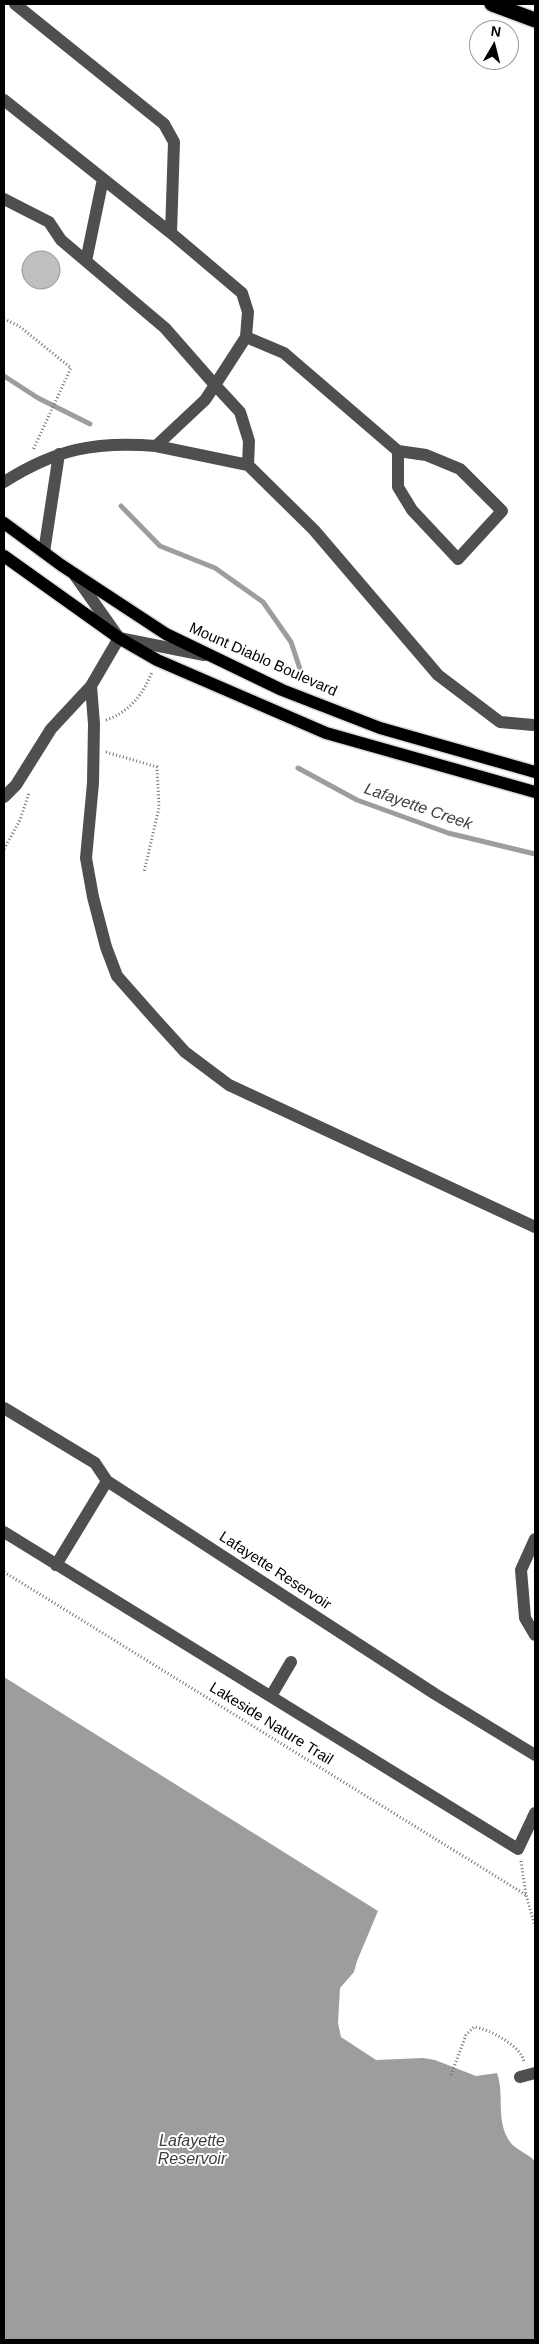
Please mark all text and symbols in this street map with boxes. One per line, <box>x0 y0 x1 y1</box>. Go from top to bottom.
north arrow <box>469 20 519 70</box>
text: N <box>490 23 502 40</box>
street label: Mount Diablo Boulevard <box>186 619 340 701</box>
water label: Lafayette Creek <box>361 780 475 834</box>
street label: Lafayette Reservoir <box>216 1528 334 1614</box>
street label: Lakeside Nature Trail <box>206 1679 336 1769</box>
water label: Lafayette Reservoir <box>158 2132 226 2170</box>

